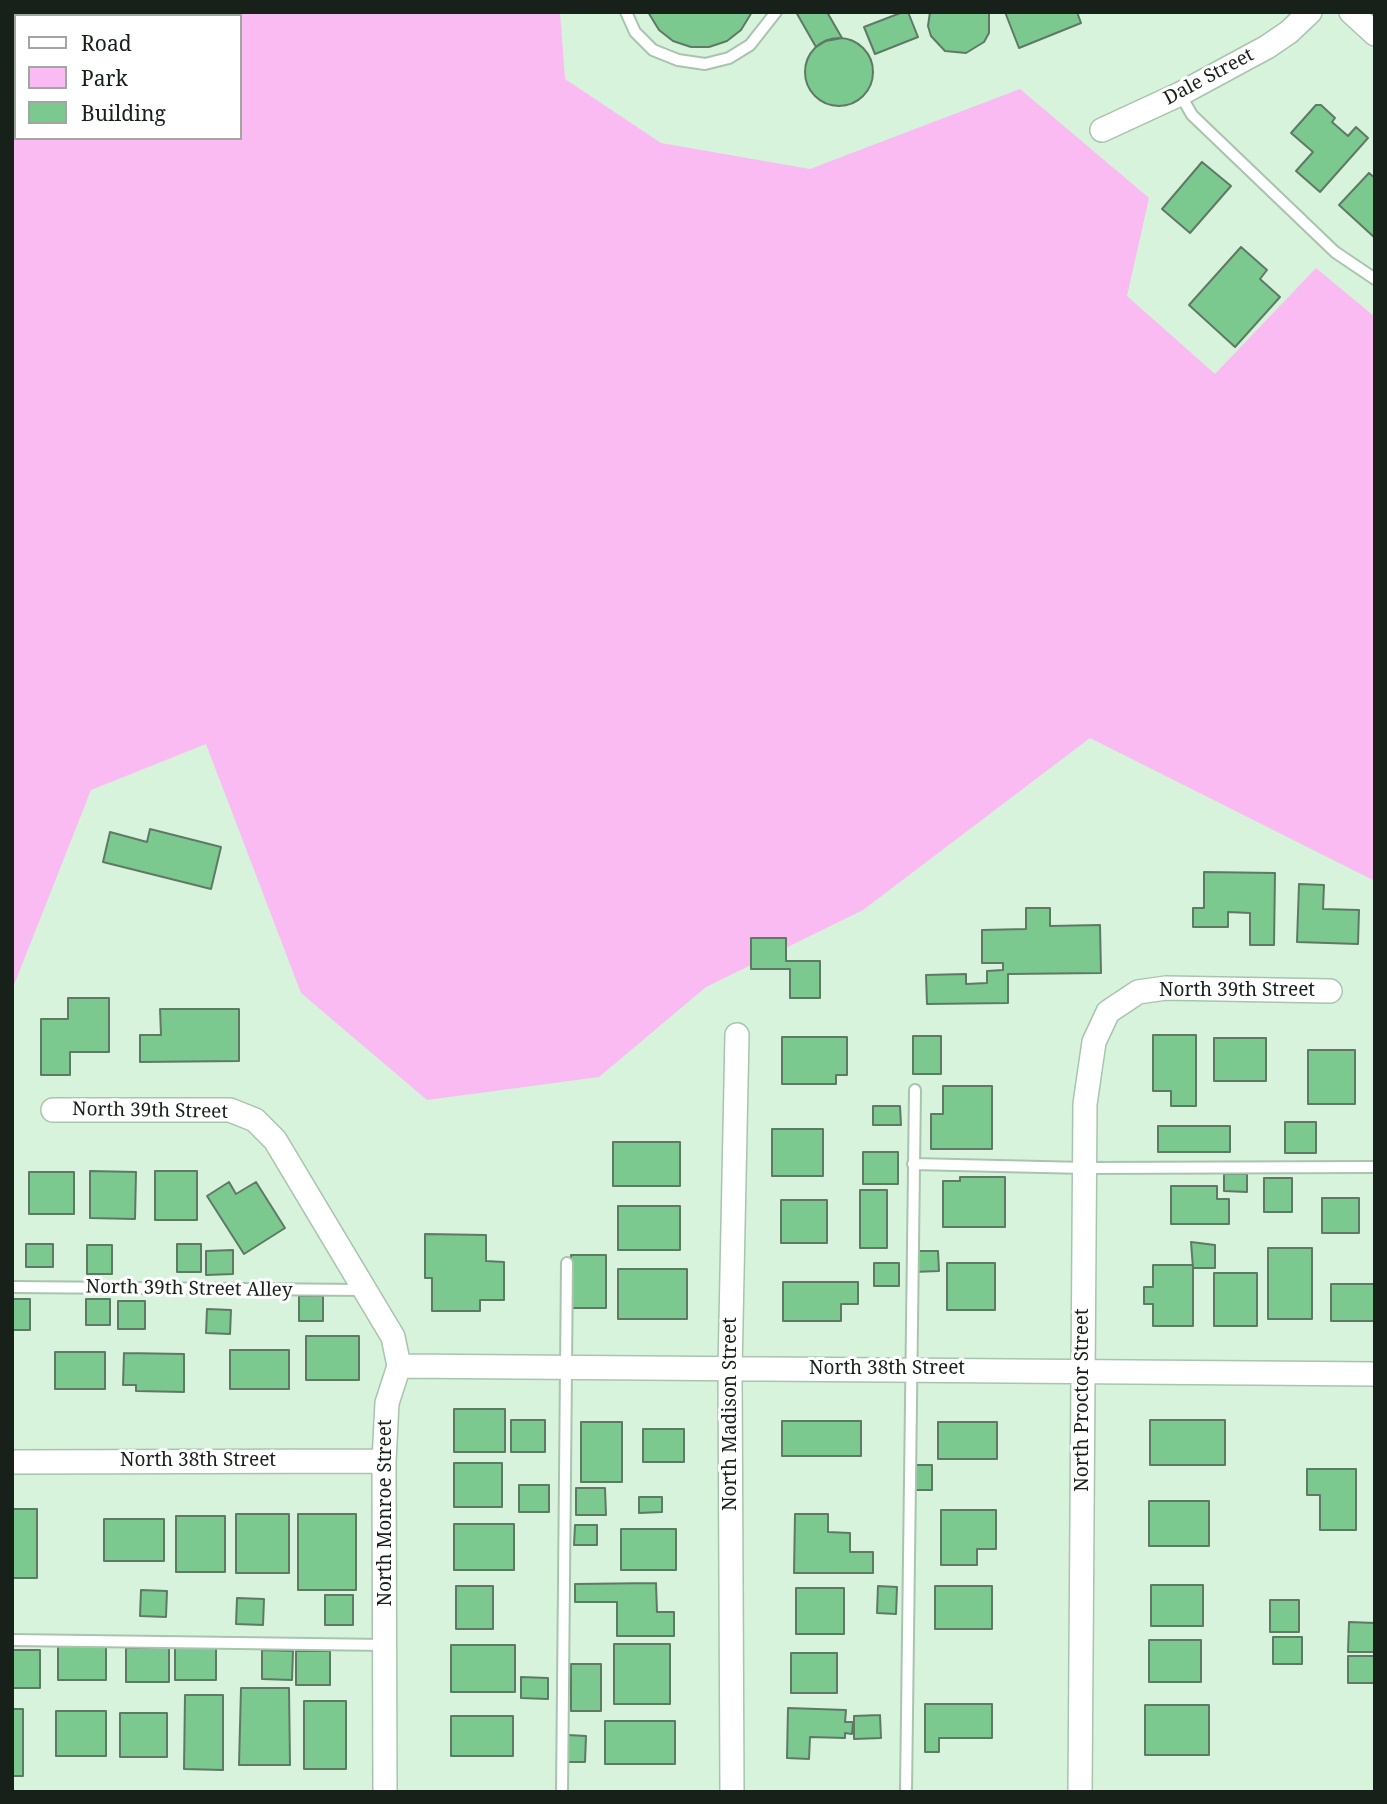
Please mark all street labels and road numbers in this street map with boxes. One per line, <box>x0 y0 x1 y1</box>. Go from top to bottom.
street label: Dale Street <box>1160 44 1258 110</box>
street label: North 39th Street <box>1159 980 1315 1002</box>
street label: North 39th Street <box>72 1098 228 1124</box>
street label: North 39th Street Alley <box>85 1276 293 1302</box>
street label: North Proctor Street <box>1072 1308 1094 1492</box>
street label: North Madison Street <box>720 1317 742 1511</box>
street label: North 38th Street <box>809 1358 965 1380</box>
street label: North Monroe Street <box>375 1419 397 1607</box>
street label: North 38th Street <box>120 1450 276 1472</box>

